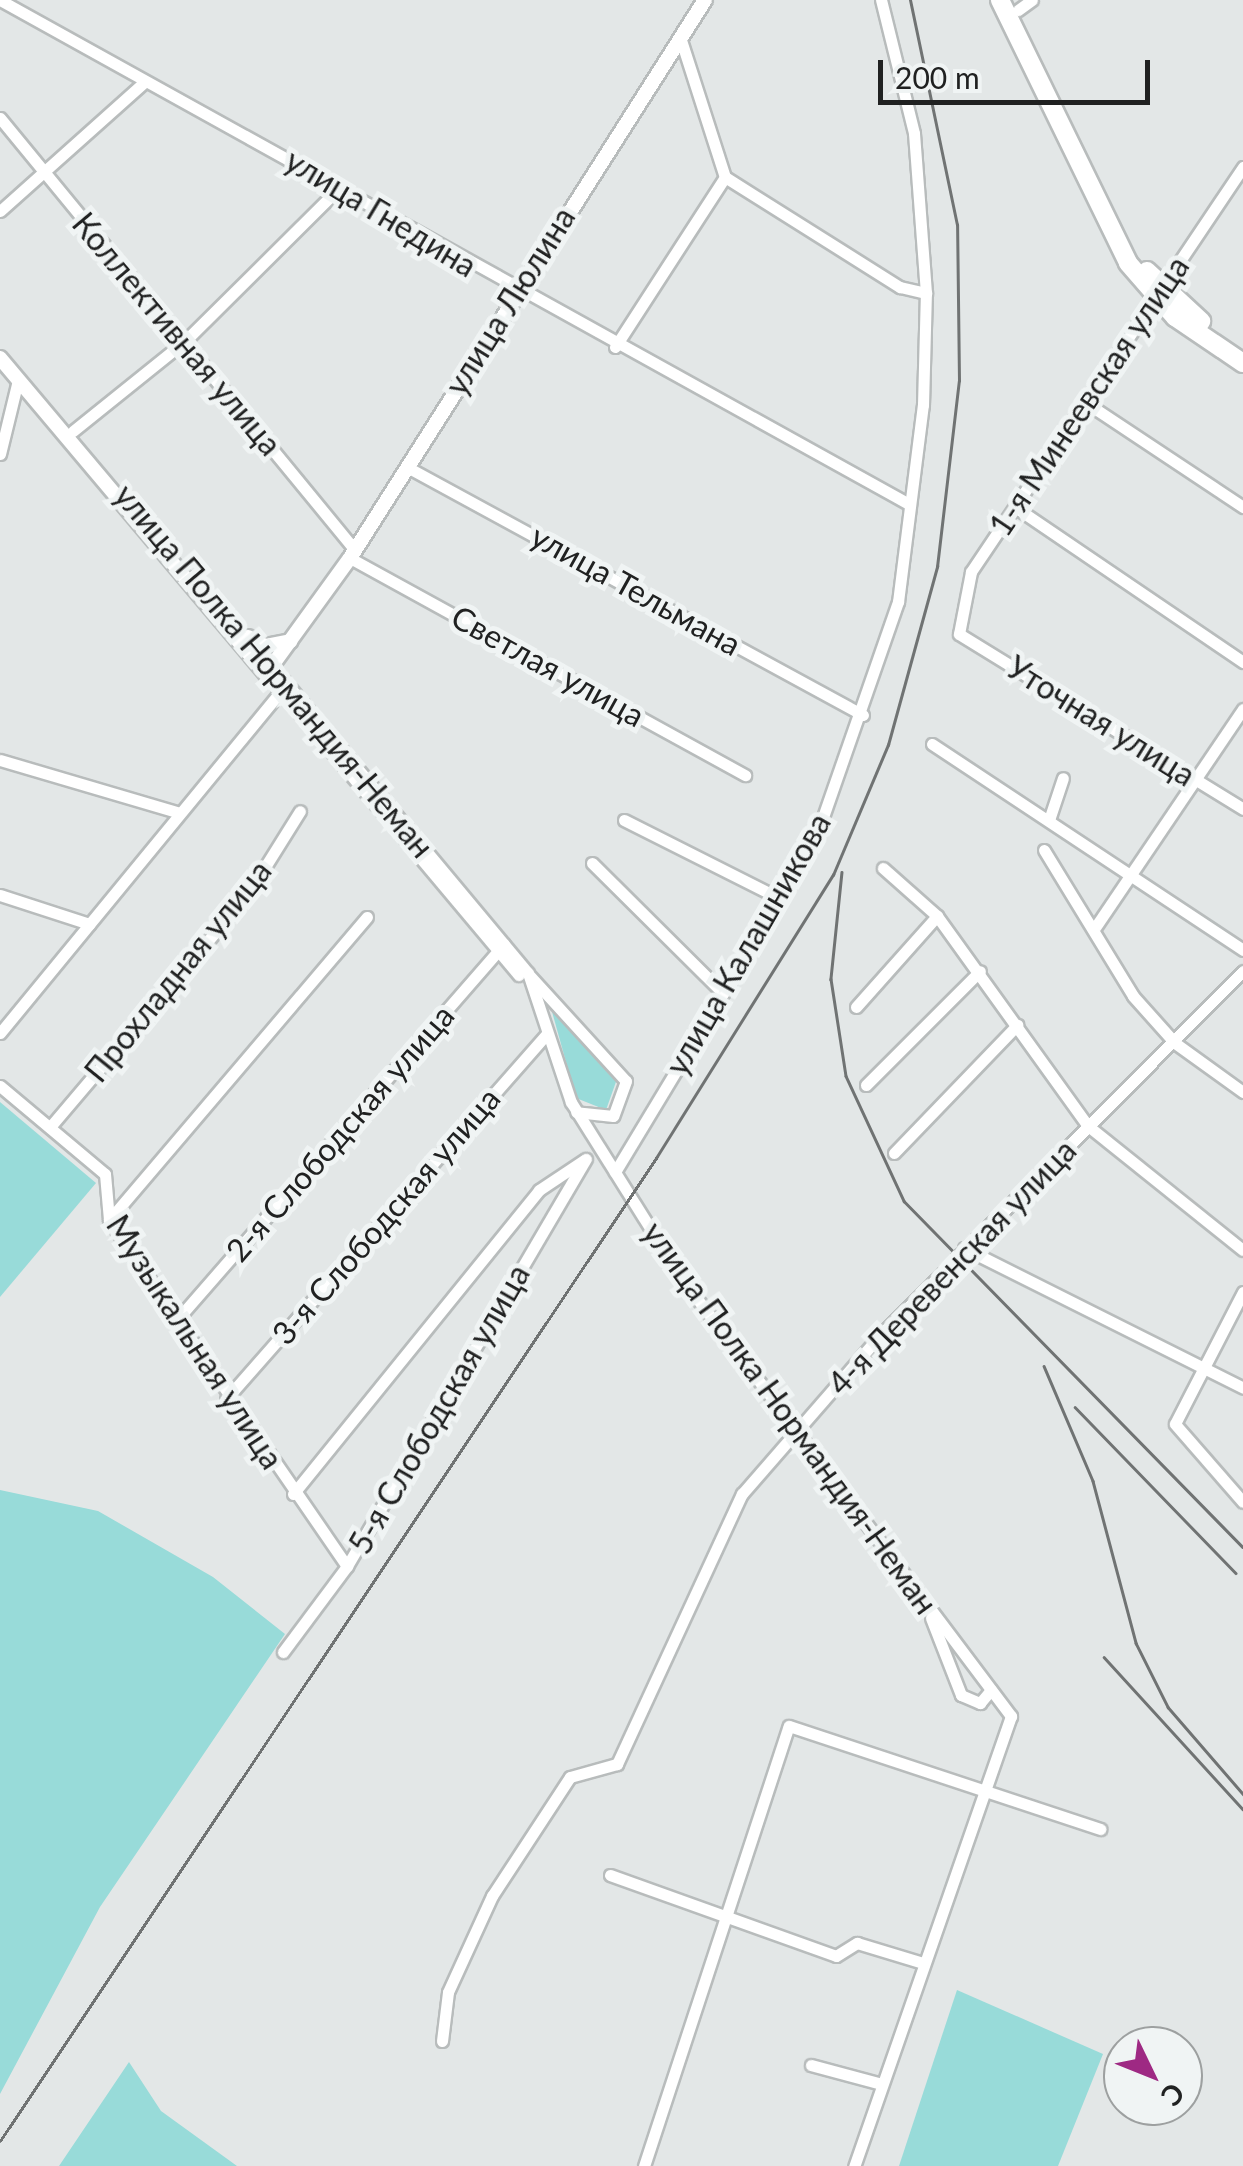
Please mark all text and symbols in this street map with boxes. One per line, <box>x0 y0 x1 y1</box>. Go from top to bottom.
scale bar <box>883 40 1156 102</box>
text: 200 m <box>895 59 980 95</box>
street label: улица Гнедина <box>279 141 483 285</box>
street label: улица Люлина <box>437 200 583 402</box>
street label: Коллективная улица <box>64 205 290 463</box>
street label: 1-я Минеевская улица <box>981 249 1197 543</box>
street label: улица Полка Нормандия-Неман <box>107 477 441 865</box>
street label: улица Тельмана <box>524 517 748 663</box>
street label: Светлая улица <box>445 597 651 735</box>
street label: Уточная улица <box>1000 648 1202 794</box>
street label: улица Калашникова <box>657 806 839 1082</box>
street label: Прохладная улица <box>77 852 279 1090</box>
street label: 2-я Слободская улица <box>218 997 462 1269</box>
street label: 3-я Слободская улица <box>264 1080 508 1352</box>
street label: 4-я Деревенская улица <box>820 1131 1084 1403</box>
street label: Музыкальная улица <box>99 1208 291 1476</box>
street label: улица Полка Нормандия-Неман <box>635 1214 945 1622</box>
street label: 5-я Слободская улица <box>340 1258 538 1560</box>
north arrow <box>1103 2026 1203 2126</box>
text: С <box>1155 2077 1192 2113</box>

